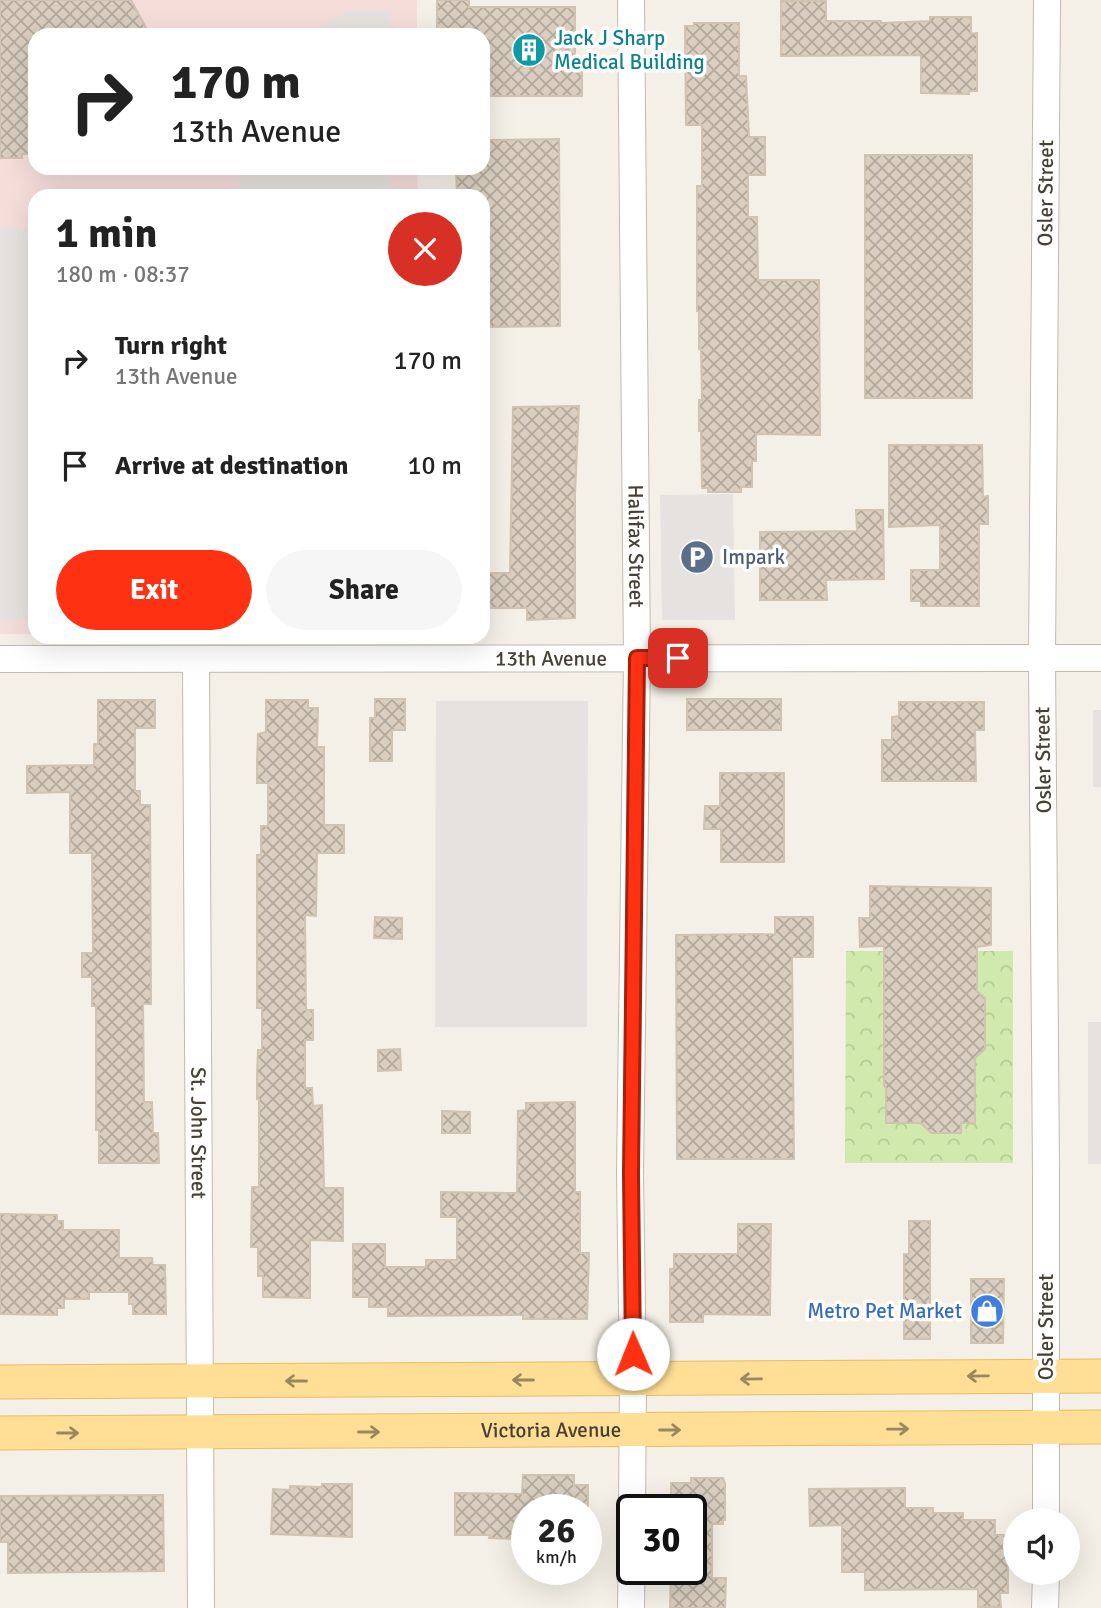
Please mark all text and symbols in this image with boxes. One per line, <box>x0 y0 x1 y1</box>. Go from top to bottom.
place label: Jack J Sharp Medical Building <box>554 25 705 75</box>
building icon: Jack J Sharp Medical Building <box>510 31 548 69</box>
text: 170 m <box>171 52 301 112</box>
icon: right <box>56 56 147 147</box>
text: 13th Avenue <box>171 112 341 151</box>
street label: Osler Street <box>1032 140 1059 246</box>
text: 1 min <box>56 208 157 259</box>
button: close <box>388 212 462 286</box>
text: 180 m · 08:37 <box>56 260 190 289</box>
text: Turn right <box>115 330 227 362</box>
icon: right <box>56 342 94 380</box>
text: 170 m <box>393 345 462 377</box>
text: 13th Avenue <box>115 362 237 391</box>
icon: arrive <box>56 447 94 485</box>
text: Arrive at destination <box>115 450 348 482</box>
text: 10 m <box>407 450 462 482</box>
street label: Halifax Street <box>622 484 650 608</box>
parking icon: Impark <box>678 538 716 576</box>
place label: Impark <box>722 544 785 570</box>
button: Exit <box>56 550 252 630</box>
button: Share <box>266 550 462 630</box>
pin <box>648 628 708 688</box>
icon: arrive <box>659 639 697 677</box>
street label: 13th Avenue <box>495 645 607 672</box>
street label: Osler Street <box>1029 707 1057 813</box>
street label: St. John Street <box>185 1067 212 1199</box>
street label: Osler Street <box>1033 1274 1059 1380</box>
shop icon: Metro Pet Market <box>968 1292 1006 1330</box>
place label: Metro Pet Market <box>807 1298 962 1324</box>
position arrow <box>596 1317 670 1391</box>
one-way arrow <box>967 1369 990 1383</box>
one-way arrow <box>740 1372 763 1385</box>
one-way arrow <box>512 1373 535 1387</box>
one-way arrow <box>285 1374 308 1388</box>
street label: Victoria Avenue <box>481 1417 621 1443</box>
one-way arrow <box>886 1422 909 1436</box>
one-way arrow <box>658 1423 681 1437</box>
one-way arrow <box>357 1425 380 1439</box>
one-way arrow <box>56 1426 79 1440</box>
speed limit sign: 30 <box>616 1494 707 1585</box>
map controls <box>1003 1508 1080 1585</box>
button: sound <box>1003 1508 1080 1585</box>
text: 26 <box>538 1509 575 1552</box>
text: km/h <box>536 1546 577 1568</box>

